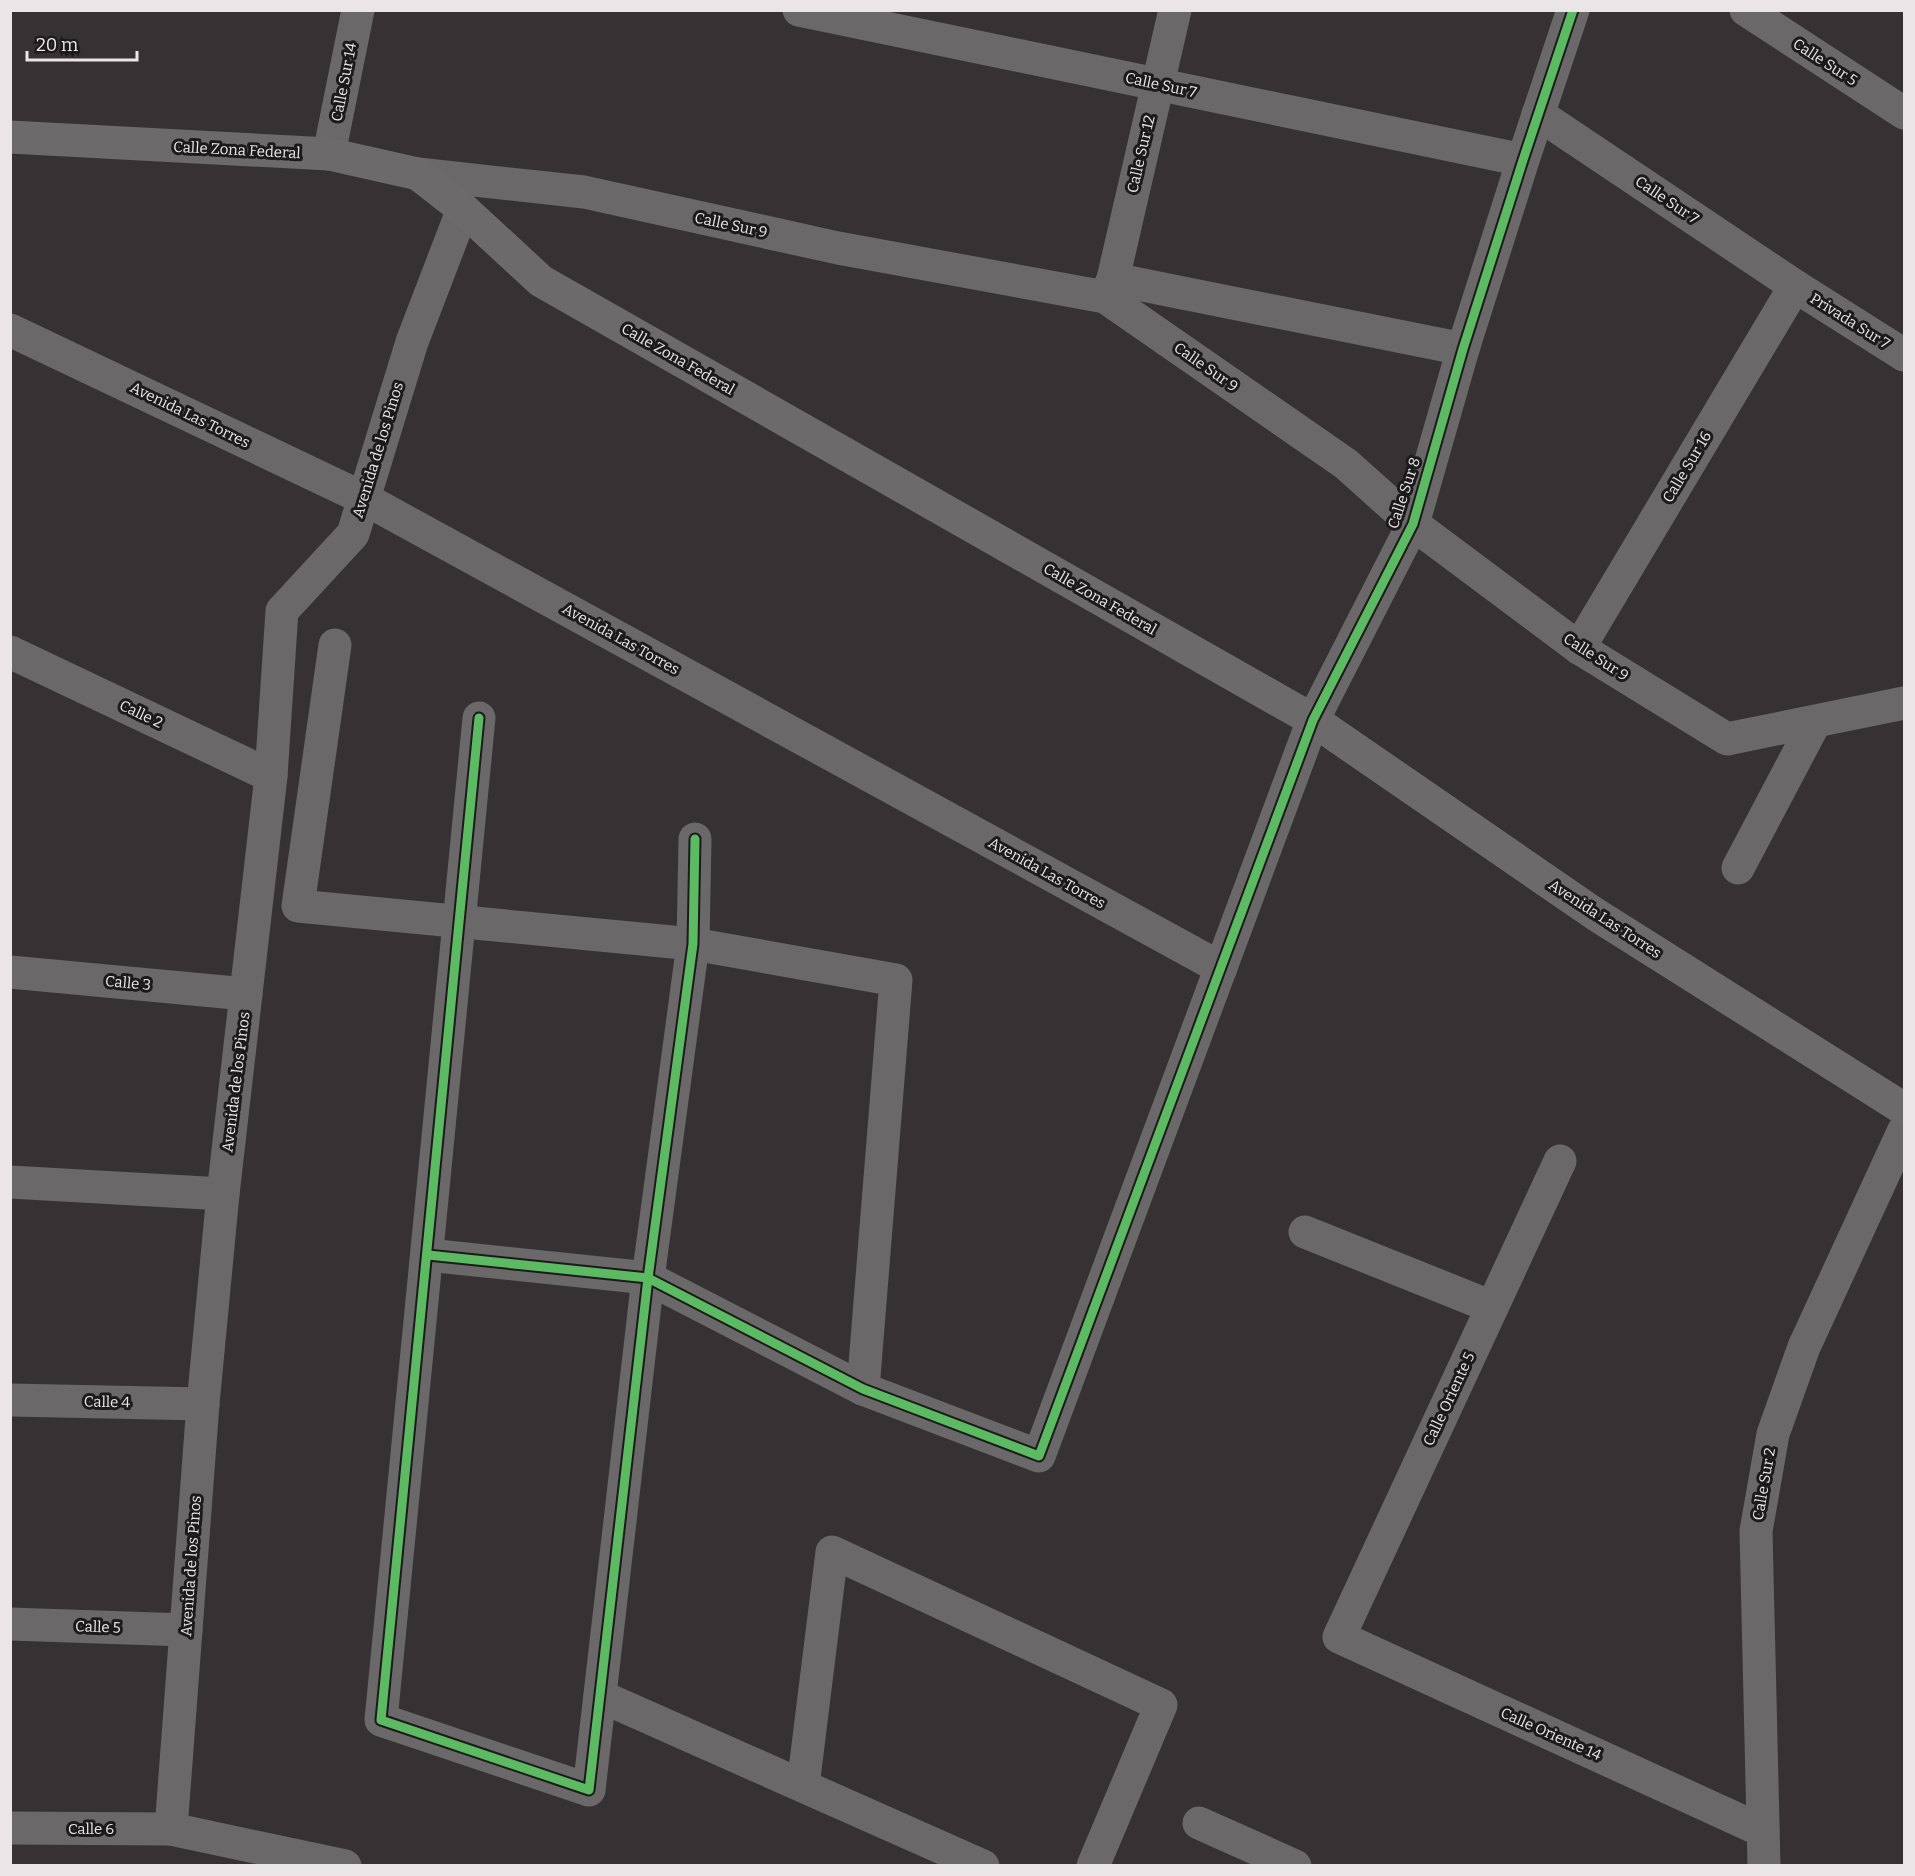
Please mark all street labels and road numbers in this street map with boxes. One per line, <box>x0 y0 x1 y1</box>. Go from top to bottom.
street label: Calle Sur 5 <box>1789 35 1861 89</box>
street label: Calle Sur 14 <box>328 41 361 123</box>
street label: Calle Sur 7 <box>1124 69 1199 101</box>
street label: Calle Sur 12 <box>1123 113 1159 195</box>
street label: Calle Zona Federal <box>173 138 301 162</box>
street label: Calle Sur 7 <box>1632 172 1703 228</box>
street label: Calle Sur 9 <box>693 209 769 241</box>
street label: Privada Sur 7 <box>1807 289 1893 353</box>
street label: Calle Zona Federal <box>618 319 738 399</box>
street label: Calle Sur 9 <box>1171 338 1241 396</box>
street label: Avenida Las Torres <box>127 378 253 452</box>
street label: Avenida de los Pinos <box>349 380 407 520</box>
street label: Calle Sur 16 <box>1659 428 1715 506</box>
street label: Calle Sur 8 <box>1384 455 1424 531</box>
street label: Calle Zona Federal <box>1040 559 1160 639</box>
street label: Avenida Las Torres <box>559 599 683 679</box>
street label: Calle Sur 9 <box>1560 629 1632 685</box>
street label: Calle 2 <box>117 696 165 732</box>
street label: Avenida Las Torres <box>985 833 1109 913</box>
street label: Avenida Las Torres <box>1545 876 1665 962</box>
street label: Calle 3 <box>104 972 152 994</box>
street label: Avenida de los Pinos <box>218 1011 254 1153</box>
street label: Calle Oriente 5 <box>1419 1349 1479 1449</box>
street label: Calle 4 <box>84 1393 130 1411</box>
street label: Calle Sur 2 <box>1749 1446 1779 1522</box>
street label: Avenida de los Pinos <box>177 1495 205 1637</box>
street label: Calle 5 <box>75 1617 121 1637</box>
street label: Calle Oriente 14 <box>1498 1704 1604 1764</box>
street label: Calle 6 <box>68 1820 114 1838</box>

